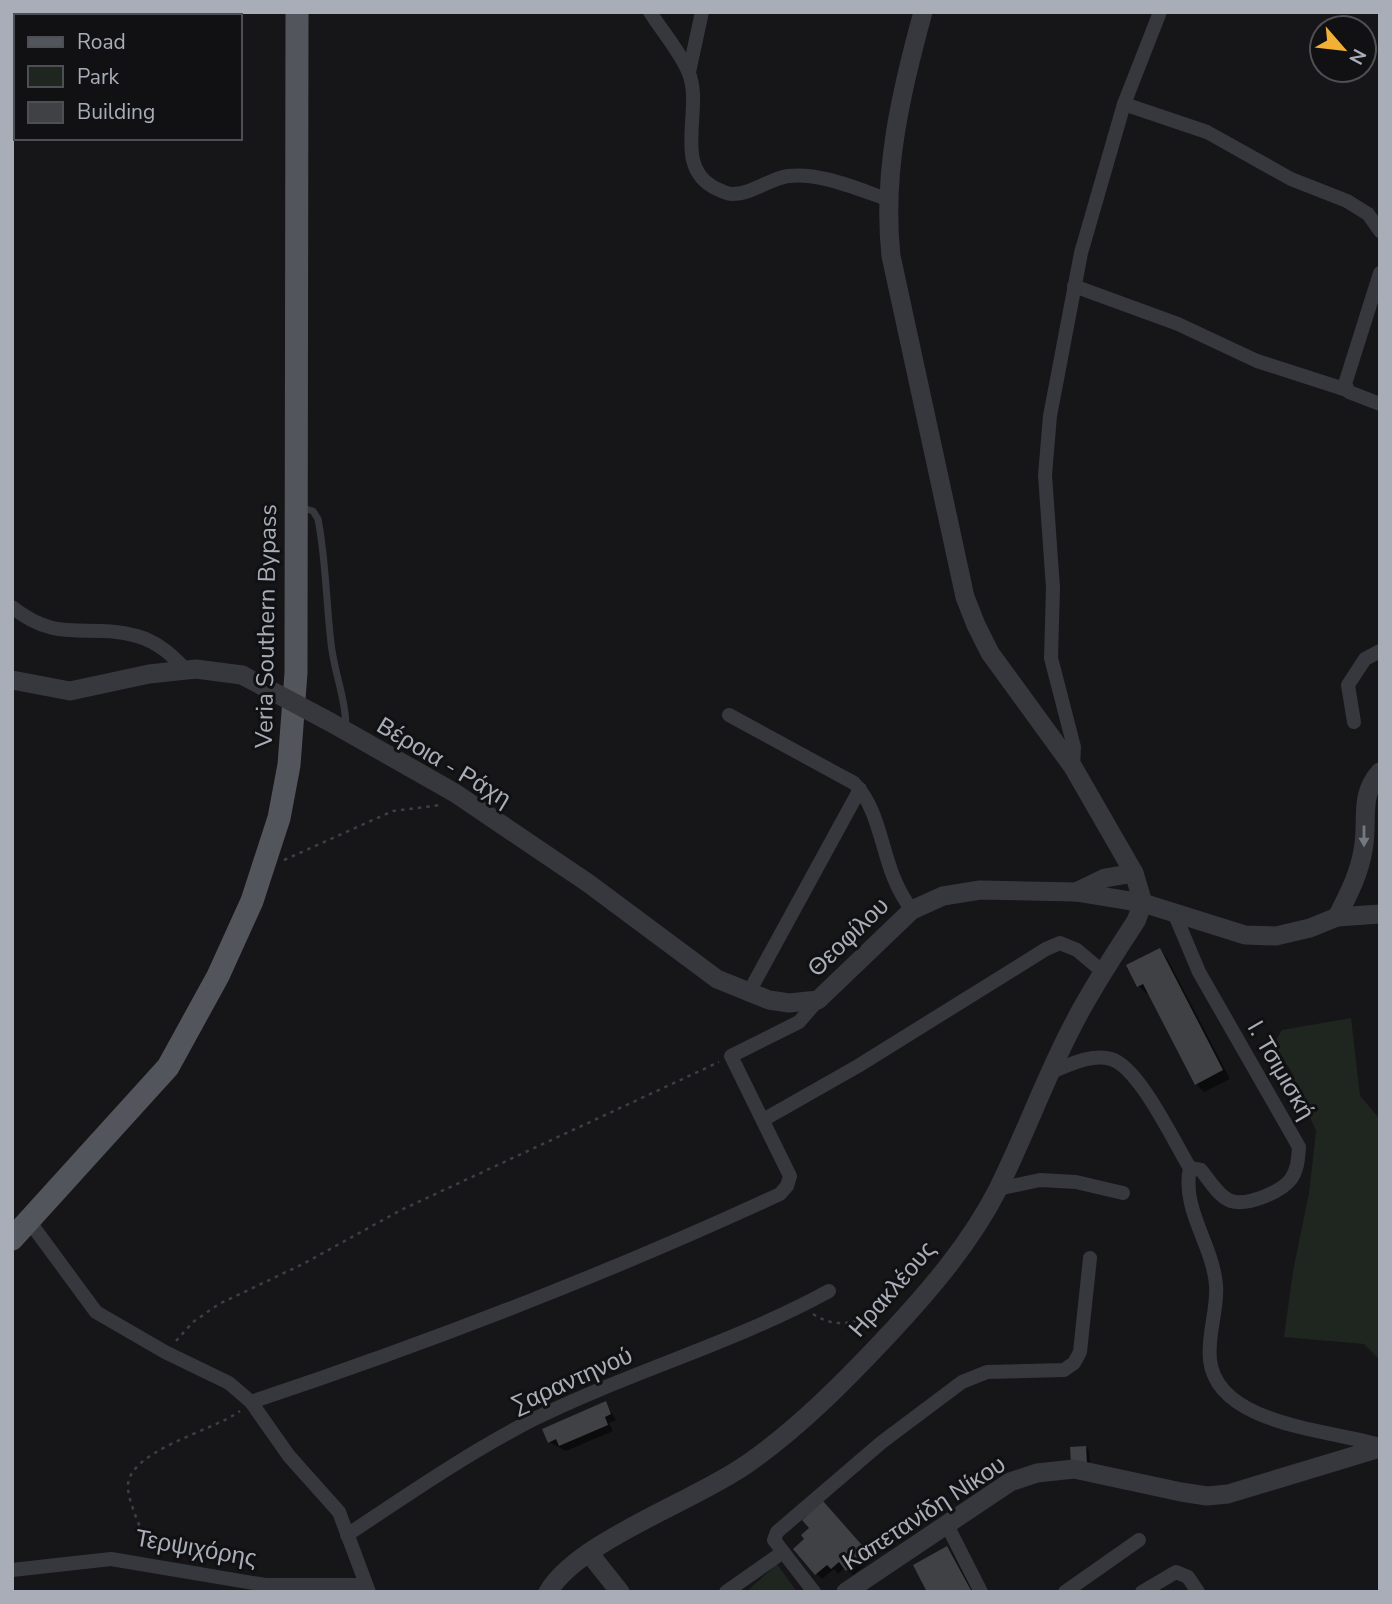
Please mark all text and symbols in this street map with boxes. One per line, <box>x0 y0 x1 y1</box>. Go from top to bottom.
legend <box>14 14 242 140</box>
north arrow <box>1308 14 1378 84</box>
text: Road <box>77 28 126 56</box>
text: N <box>1342 44 1372 69</box>
text: Park <box>77 63 119 91</box>
text: Building <box>77 98 155 126</box>
street label: Veria Southern Bypass <box>248 504 284 749</box>
street label: Βέροια - Ράχη <box>371 709 517 815</box>
one-way arrow <box>1358 825 1370 847</box>
street label: Θεοφίλου <box>800 890 896 984</box>
street label: Ι. Τσιμισκή <box>1240 1015 1322 1125</box>
street label: Ηρακλέους <box>841 1234 943 1344</box>
street label: Σαραντηνού <box>507 1339 637 1421</box>
street label: Καπετανίδη Νίκου <box>836 1448 1012 1578</box>
street label: Τερψιχόρης <box>133 1522 259 1574</box>

